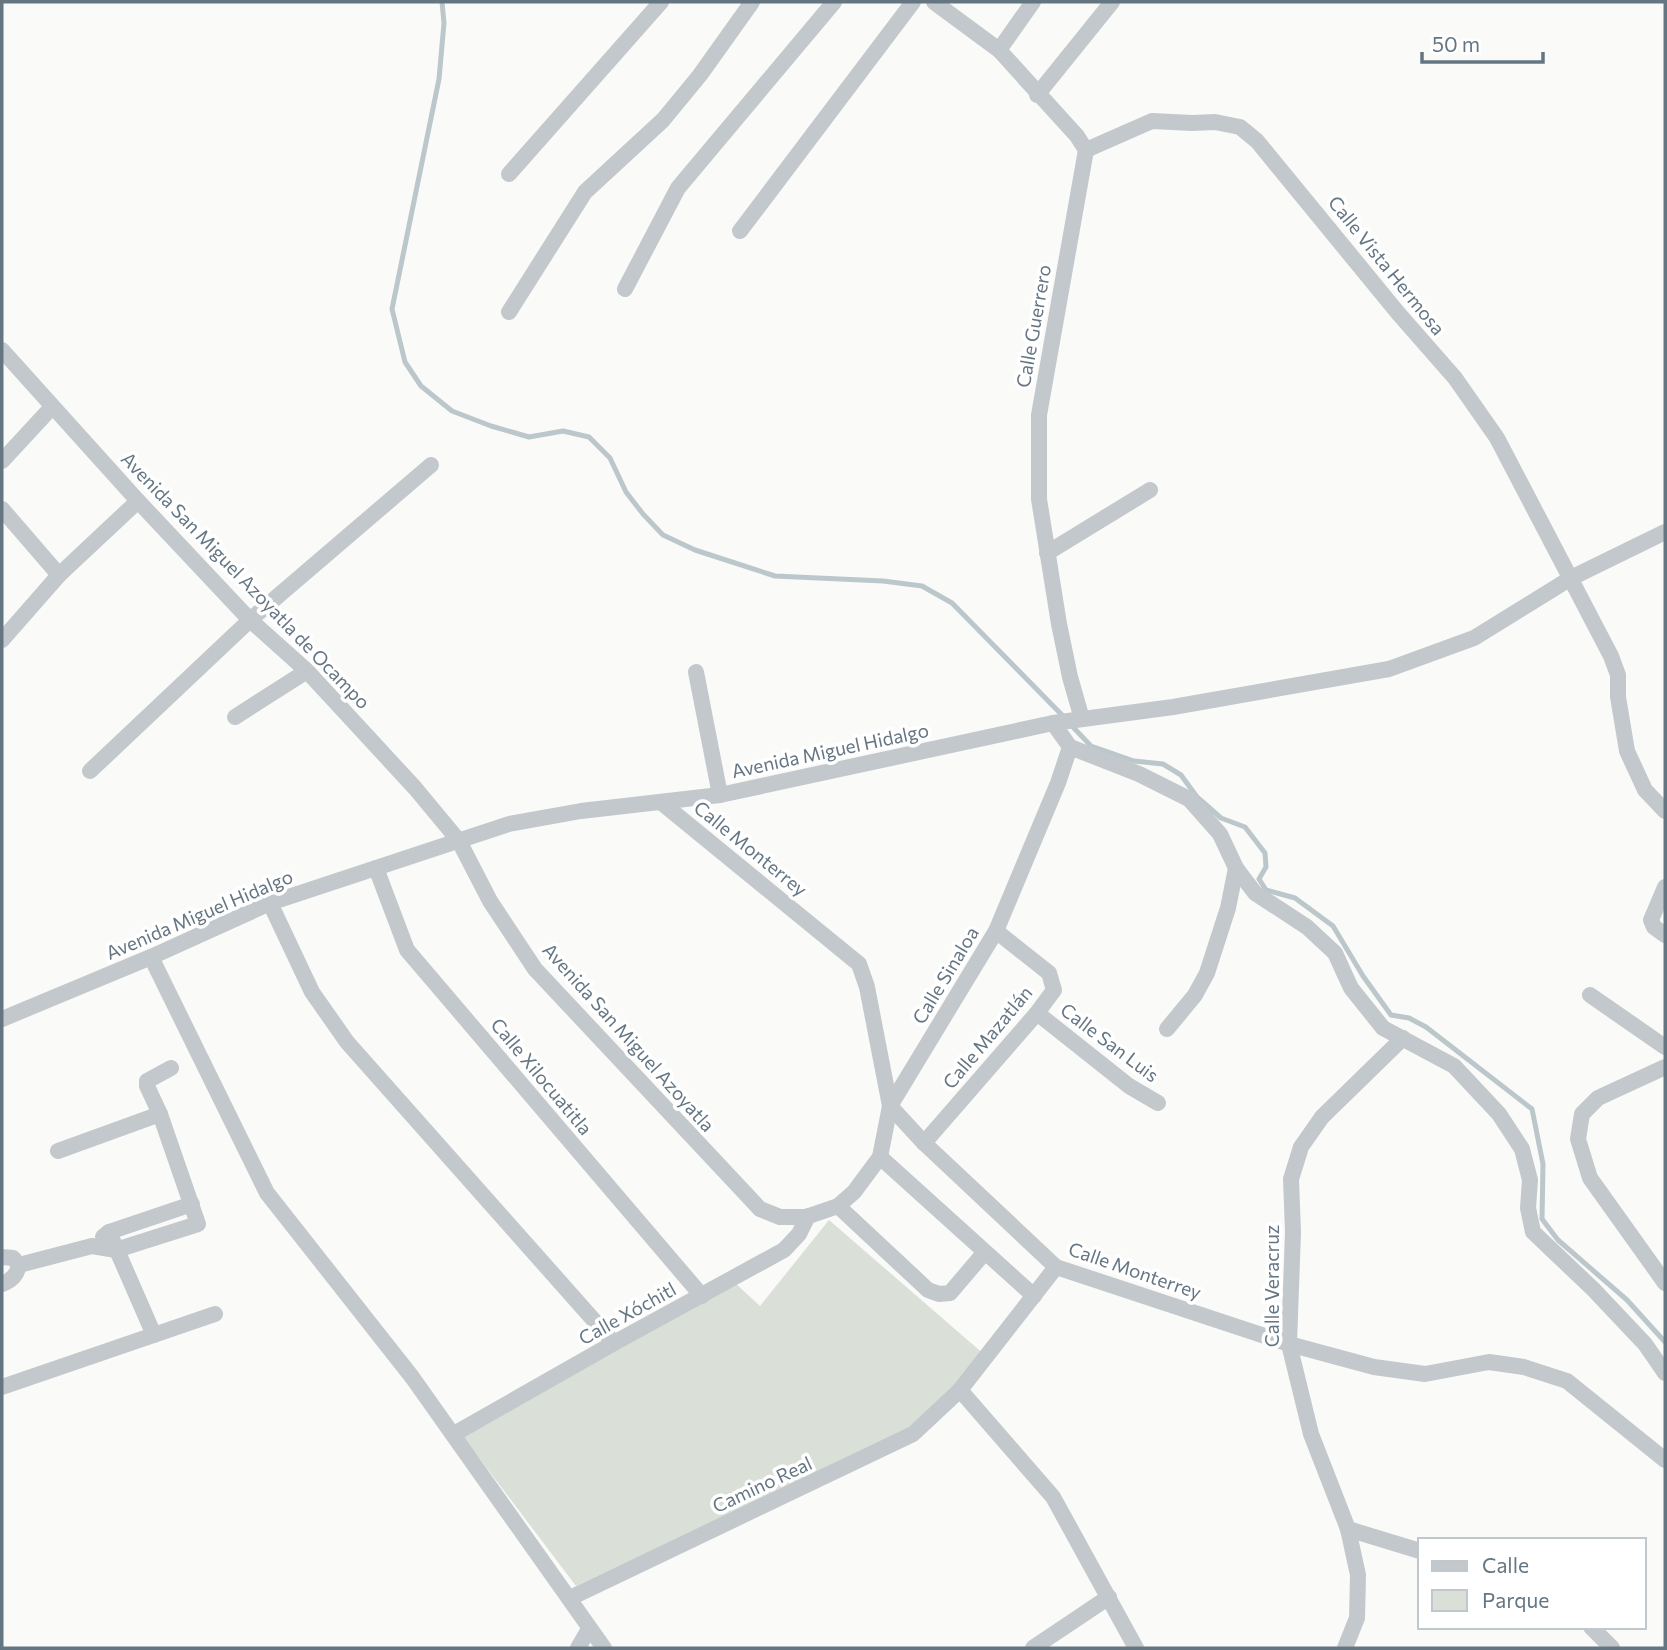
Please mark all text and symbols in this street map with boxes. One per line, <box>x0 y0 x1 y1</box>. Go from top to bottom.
scale bar <box>1422 21 1543 65</box>
text: 50 m <box>1432 31 1480 56</box>
street label: Calle Vista Hermosa <box>1324 191 1450 339</box>
street label: Calle Guerrero <box>1011 263 1055 389</box>
street label: Avenida San Miguel Azoyatla de Ocampo <box>117 447 375 713</box>
street label: Avenida Miguel Hidalgo <box>729 718 931 782</box>
street label: Calle Monterrey <box>690 795 812 901</box>
street label: Avenida Miguel Hidalgo <box>102 864 296 964</box>
street label: Calle Sinaloa <box>907 922 983 1028</box>
street label: Avenida San Miguel Azoyatla <box>538 938 720 1136</box>
street label: Calle Mazatlán <box>937 981 1037 1093</box>
street label: Calle San Luis <box>1056 998 1164 1086</box>
street label: Calle Xilocuatitla <box>486 1013 598 1139</box>
street label: Calle Veracruz <box>1260 1225 1283 1347</box>
street label: Calle Monterrey <box>1066 1237 1205 1304</box>
street label: Calle Xóchitl <box>574 1277 680 1349</box>
street label: Camino Real <box>709 1451 815 1517</box>
legend <box>1418 1538 1646 1629</box>
text: Calle <box>1482 1552 1529 1577</box>
text: Parque <box>1482 1587 1549 1612</box>

